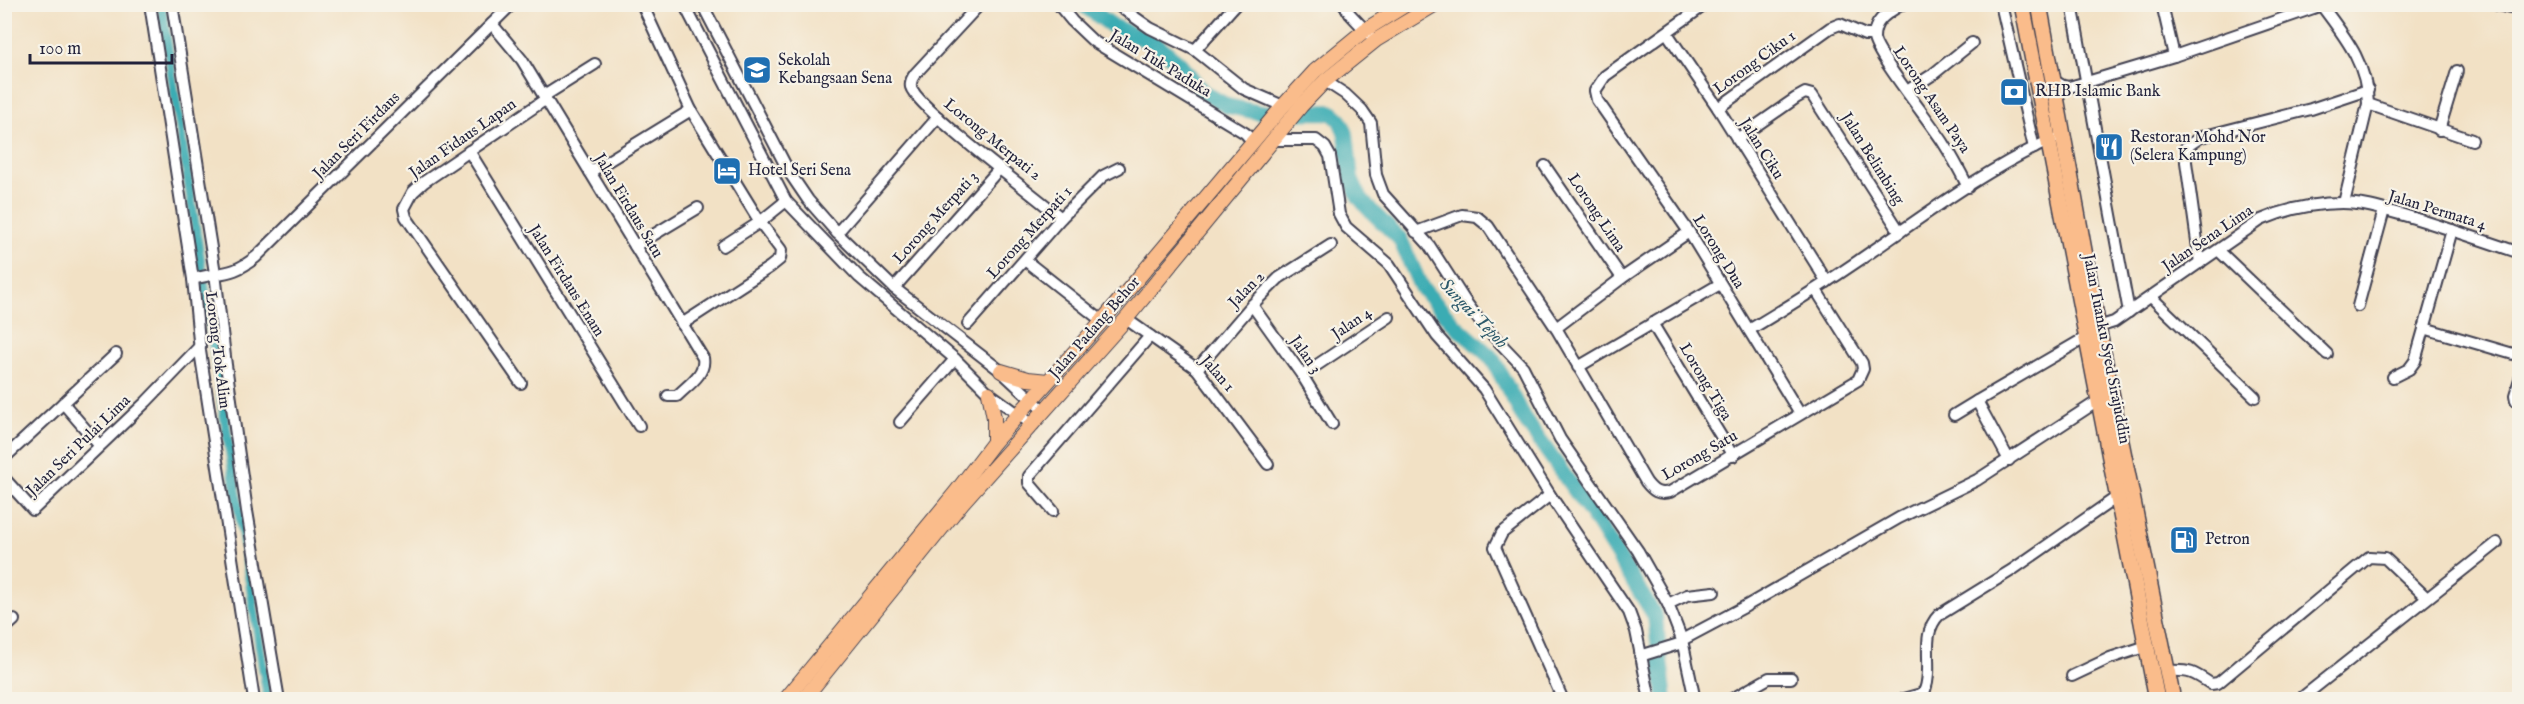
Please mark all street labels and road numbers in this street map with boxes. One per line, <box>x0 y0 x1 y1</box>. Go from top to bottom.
street label: Jalan Tuk Paduka <box>1104 25 1215 102</box>
street label: Lorong Ciku 1 <box>1710 26 1800 100</box>
street label: Lorong Asam Paya <box>1888 43 1974 157</box>
street label: Jalan Seri Firdaus <box>308 88 405 185</box>
street label: Jalan Fidaus Lapan <box>404 94 521 184</box>
street label: Lorong Merpati 2 <box>939 95 1045 185</box>
street label: Jalan Belimbing <box>1835 107 1909 209</box>
street label: Jalan Ciku <box>1733 113 1788 183</box>
street label: Jalan Firdaus Satu <box>588 148 667 262</box>
street label: Lorong Merpati 3 <box>889 167 983 269</box>
street label: Lorong Lima <box>1562 170 1630 256</box>
street label: Lorong Merpati 1 <box>983 182 1077 284</box>
street label: Jalan Permata 4 <box>2384 186 2489 235</box>
street label: Jalan Sena Lima <box>2157 201 2257 278</box>
street label: Lorong Dua <box>1687 211 1749 293</box>
street label: Jalan Firdaus Enam <box>522 220 608 341</box>
street label: Jalan Tuanku Syed Sirajuddin <box>2077 250 2134 446</box>
street label: Jalan 2 <box>1223 267 1269 314</box>
street label: Jalan Padang Behor <box>1044 273 1145 385</box>
street label: Lorong Tok Alim <box>200 290 234 410</box>
street label: Jalan 4 <box>1326 303 1376 346</box>
street label: Jalan 3 <box>1284 330 1325 378</box>
street label: Lorong Tiga <box>1674 340 1736 424</box>
street label: Jalan 1 <box>1194 350 1238 397</box>
street label: Jalan Seri Pulai Lima <box>21 391 135 502</box>
street label: Lorong Satu <box>1659 426 1741 486</box>

